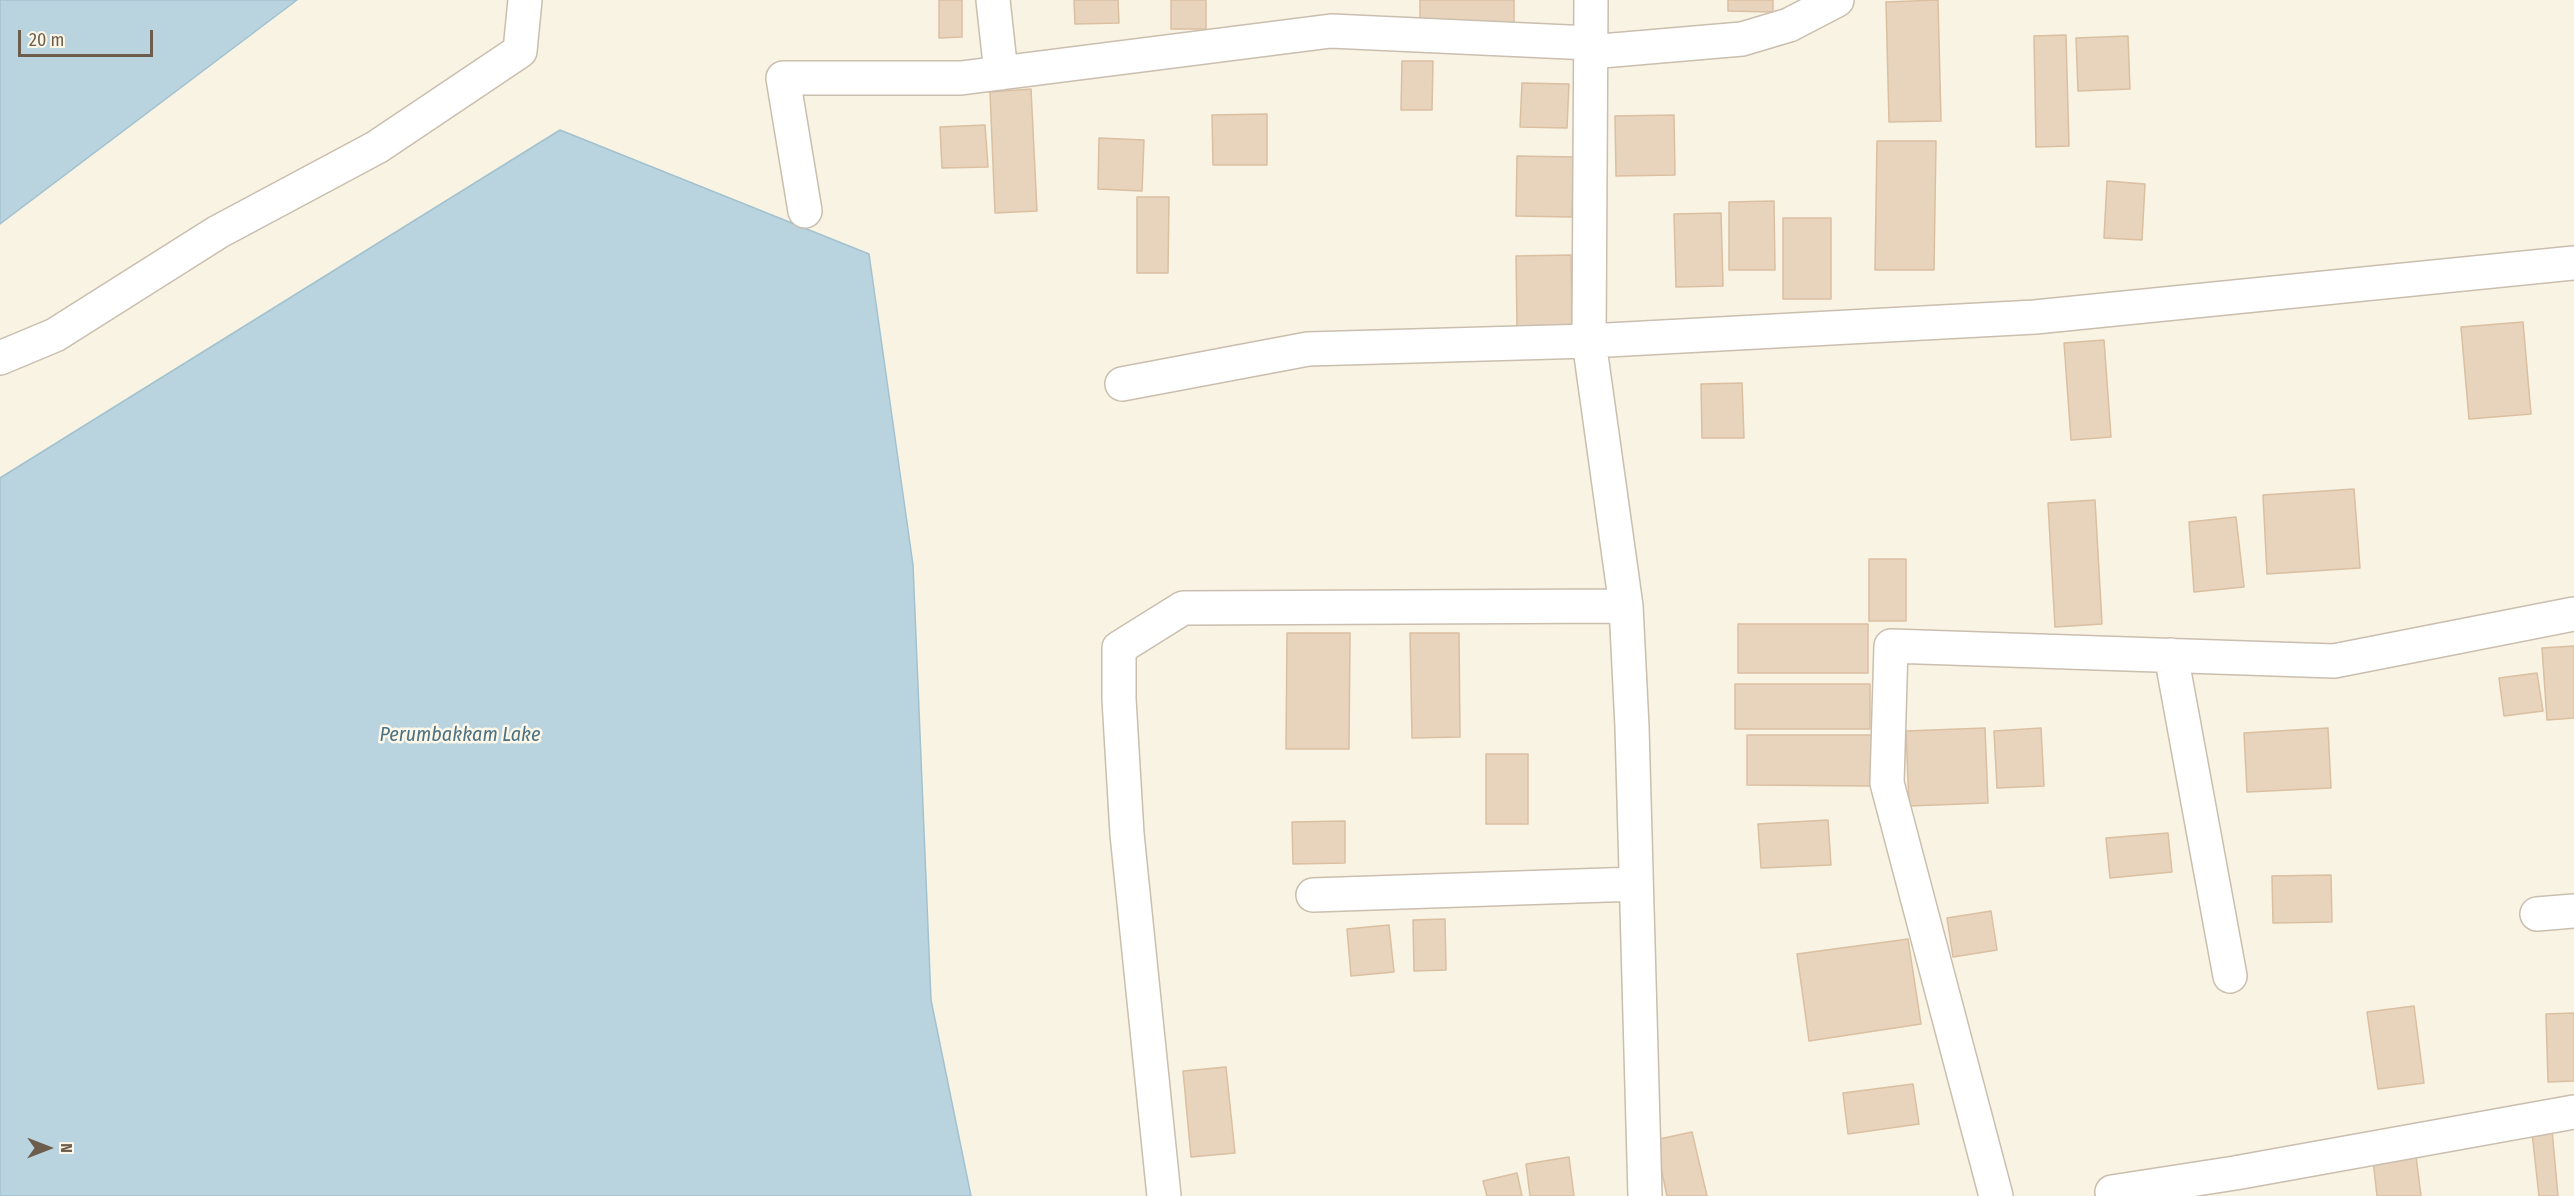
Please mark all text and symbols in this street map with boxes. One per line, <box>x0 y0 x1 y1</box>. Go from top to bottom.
scale bar <box>21 18 156 56</box>
text: 20 m <box>29 29 64 51</box>
water label: Perumbakkam Lake <box>380 723 540 747</box>
north arrow <box>18 1118 78 1178</box>
text: N <box>57 1143 76 1153</box>

